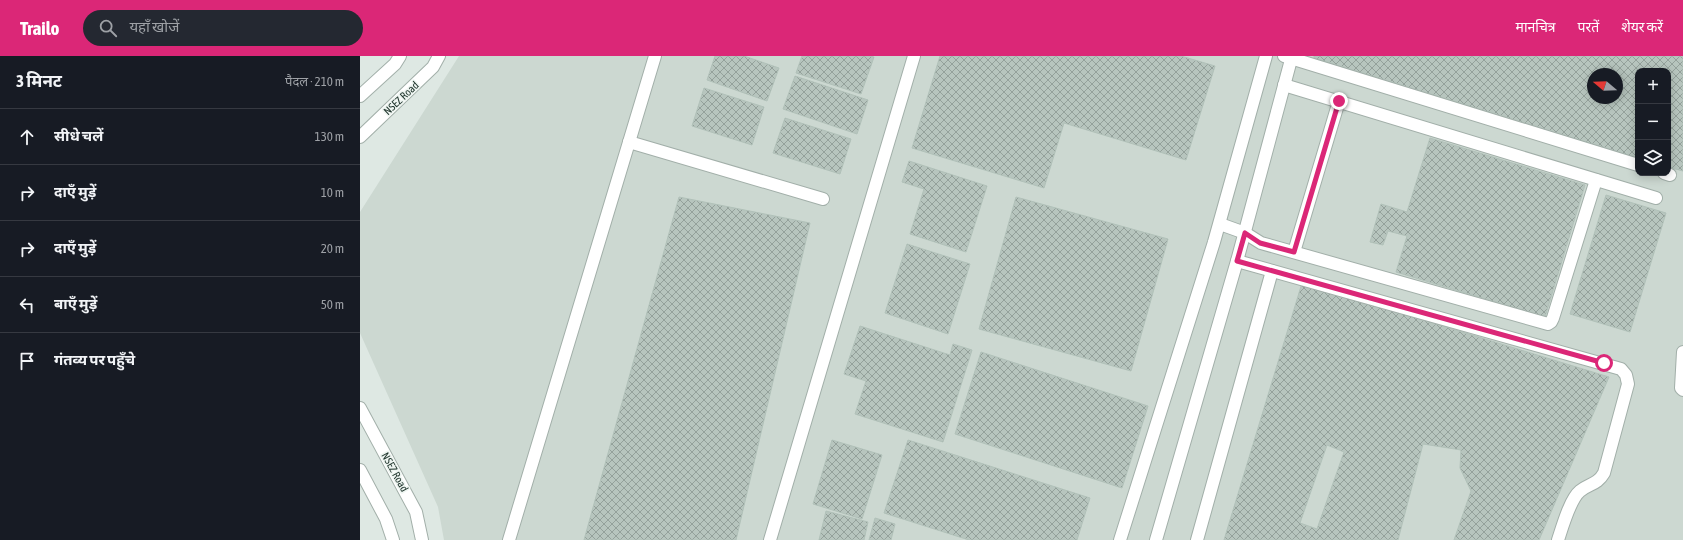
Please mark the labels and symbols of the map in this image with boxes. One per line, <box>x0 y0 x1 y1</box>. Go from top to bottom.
north arrow <box>1587 68 1623 104</box>
street label: NSEZ Road <box>381 79 421 117</box>
route end <box>1330 92 1348 110</box>
route start <box>1595 354 1613 372</box>
street label: NSEZ Road <box>379 450 411 494</box>

